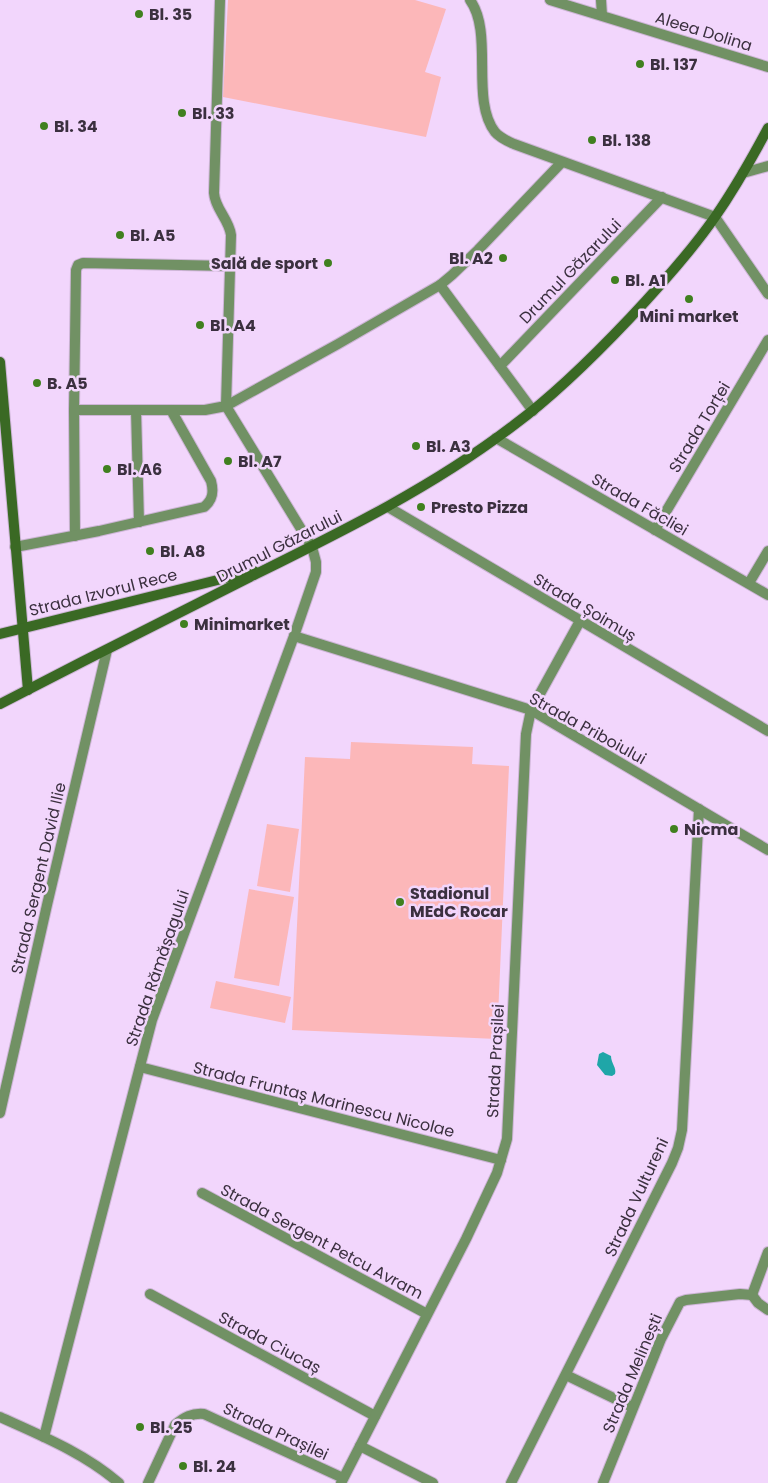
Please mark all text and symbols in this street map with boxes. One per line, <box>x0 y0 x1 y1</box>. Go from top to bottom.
place label: Bl. 35 <box>149 3 192 26</box>
street label: Aleea Dolina <box>653 6 755 57</box>
marker: Bl. 35 <box>133 8 145 20</box>
place label: Bl. 137 <box>650 53 698 76</box>
marker: Bl. 137 <box>634 58 646 70</box>
place label: Bl. 33 <box>192 102 235 125</box>
marker: Bl. 33 <box>176 107 188 119</box>
place label: Bl. 34 <box>54 115 98 138</box>
marker: Bl. 34 <box>38 120 50 132</box>
place label: Bl. 138 <box>602 129 651 152</box>
marker: Bl. 138 <box>586 134 598 146</box>
street label: Drumul Găzarului <box>514 214 627 329</box>
place label: Bl. A5 <box>130 224 175 247</box>
marker: Bl. A5 <box>114 229 126 241</box>
place label: Bl. A2 <box>449 247 493 270</box>
place label: Sală de sport <box>211 252 318 275</box>
marker: Bl. A2 <box>497 252 509 264</box>
marker: Sală de sport <box>322 257 334 269</box>
place label: Bl. A1 <box>625 269 666 292</box>
marker: Bl. A1 <box>609 274 621 286</box>
marker: Mini market <box>683 293 695 305</box>
place label: Mini market <box>639 305 739 328</box>
place label: Bl. A4 <box>210 314 256 337</box>
marker: Bl. A4 <box>194 319 206 331</box>
place label: B. A5 <box>47 372 88 395</box>
marker: B. A5 <box>31 377 43 389</box>
street label: Strada Torței <box>663 377 736 477</box>
place label: Bl. A3 <box>426 435 471 458</box>
marker: Bl. A3 <box>410 440 422 452</box>
place label: Bl. A7 <box>238 450 282 473</box>
marker: Bl. A7 <box>222 455 234 467</box>
place label: Bl. A6 <box>117 458 162 481</box>
marker: Bl. A6 <box>101 463 113 475</box>
street label: Strada Făcliei <box>587 467 692 541</box>
place label: Presto Pizza <box>431 496 528 519</box>
marker: Presto Pizza <box>415 501 427 513</box>
street label: Drumul Găzarului <box>212 505 346 588</box>
place label: Bl. A8 <box>160 540 205 563</box>
marker: Bl. A8 <box>144 545 156 557</box>
street label: Strada Izvorul Rece <box>27 563 180 622</box>
street label: Strada Șoimuș <box>529 568 641 647</box>
place label: Minimarket <box>194 613 290 636</box>
marker: Minimarket <box>178 618 190 630</box>
street label: Strada Priboiului <box>525 687 650 770</box>
street label: Strada Sergent David Ilie <box>5 780 72 976</box>
place label: Nicma <box>684 818 738 841</box>
marker: Nicma <box>668 823 680 835</box>
place label: Stadionul MEdC Rocar <box>410 882 508 923</box>
street label: Strada Rămășagului <box>120 887 195 1049</box>
marker: Stadionul MEdC Rocar <box>394 896 406 908</box>
street label: Strada Prașilei <box>481 1003 510 1119</box>
street label: Strada Fruntaș Marinescu Nicolae <box>191 1056 457 1143</box>
street label: Strada Vultureni <box>599 1134 674 1261</box>
street label: Strada Sergent Petcu Avram <box>216 1178 427 1305</box>
street label: Strada Ciucaș <box>214 1306 325 1379</box>
street label: Strada Melinești <box>597 1310 668 1436</box>
street label: Strada Prașilei <box>219 1397 332 1466</box>
place label: Bl. 25 <box>150 1416 193 1439</box>
marker: Bl. 25 <box>134 1421 146 1433</box>
place label: Bl. 24 <box>193 1455 236 1478</box>
marker: Bl. 24 <box>177 1460 189 1472</box>

